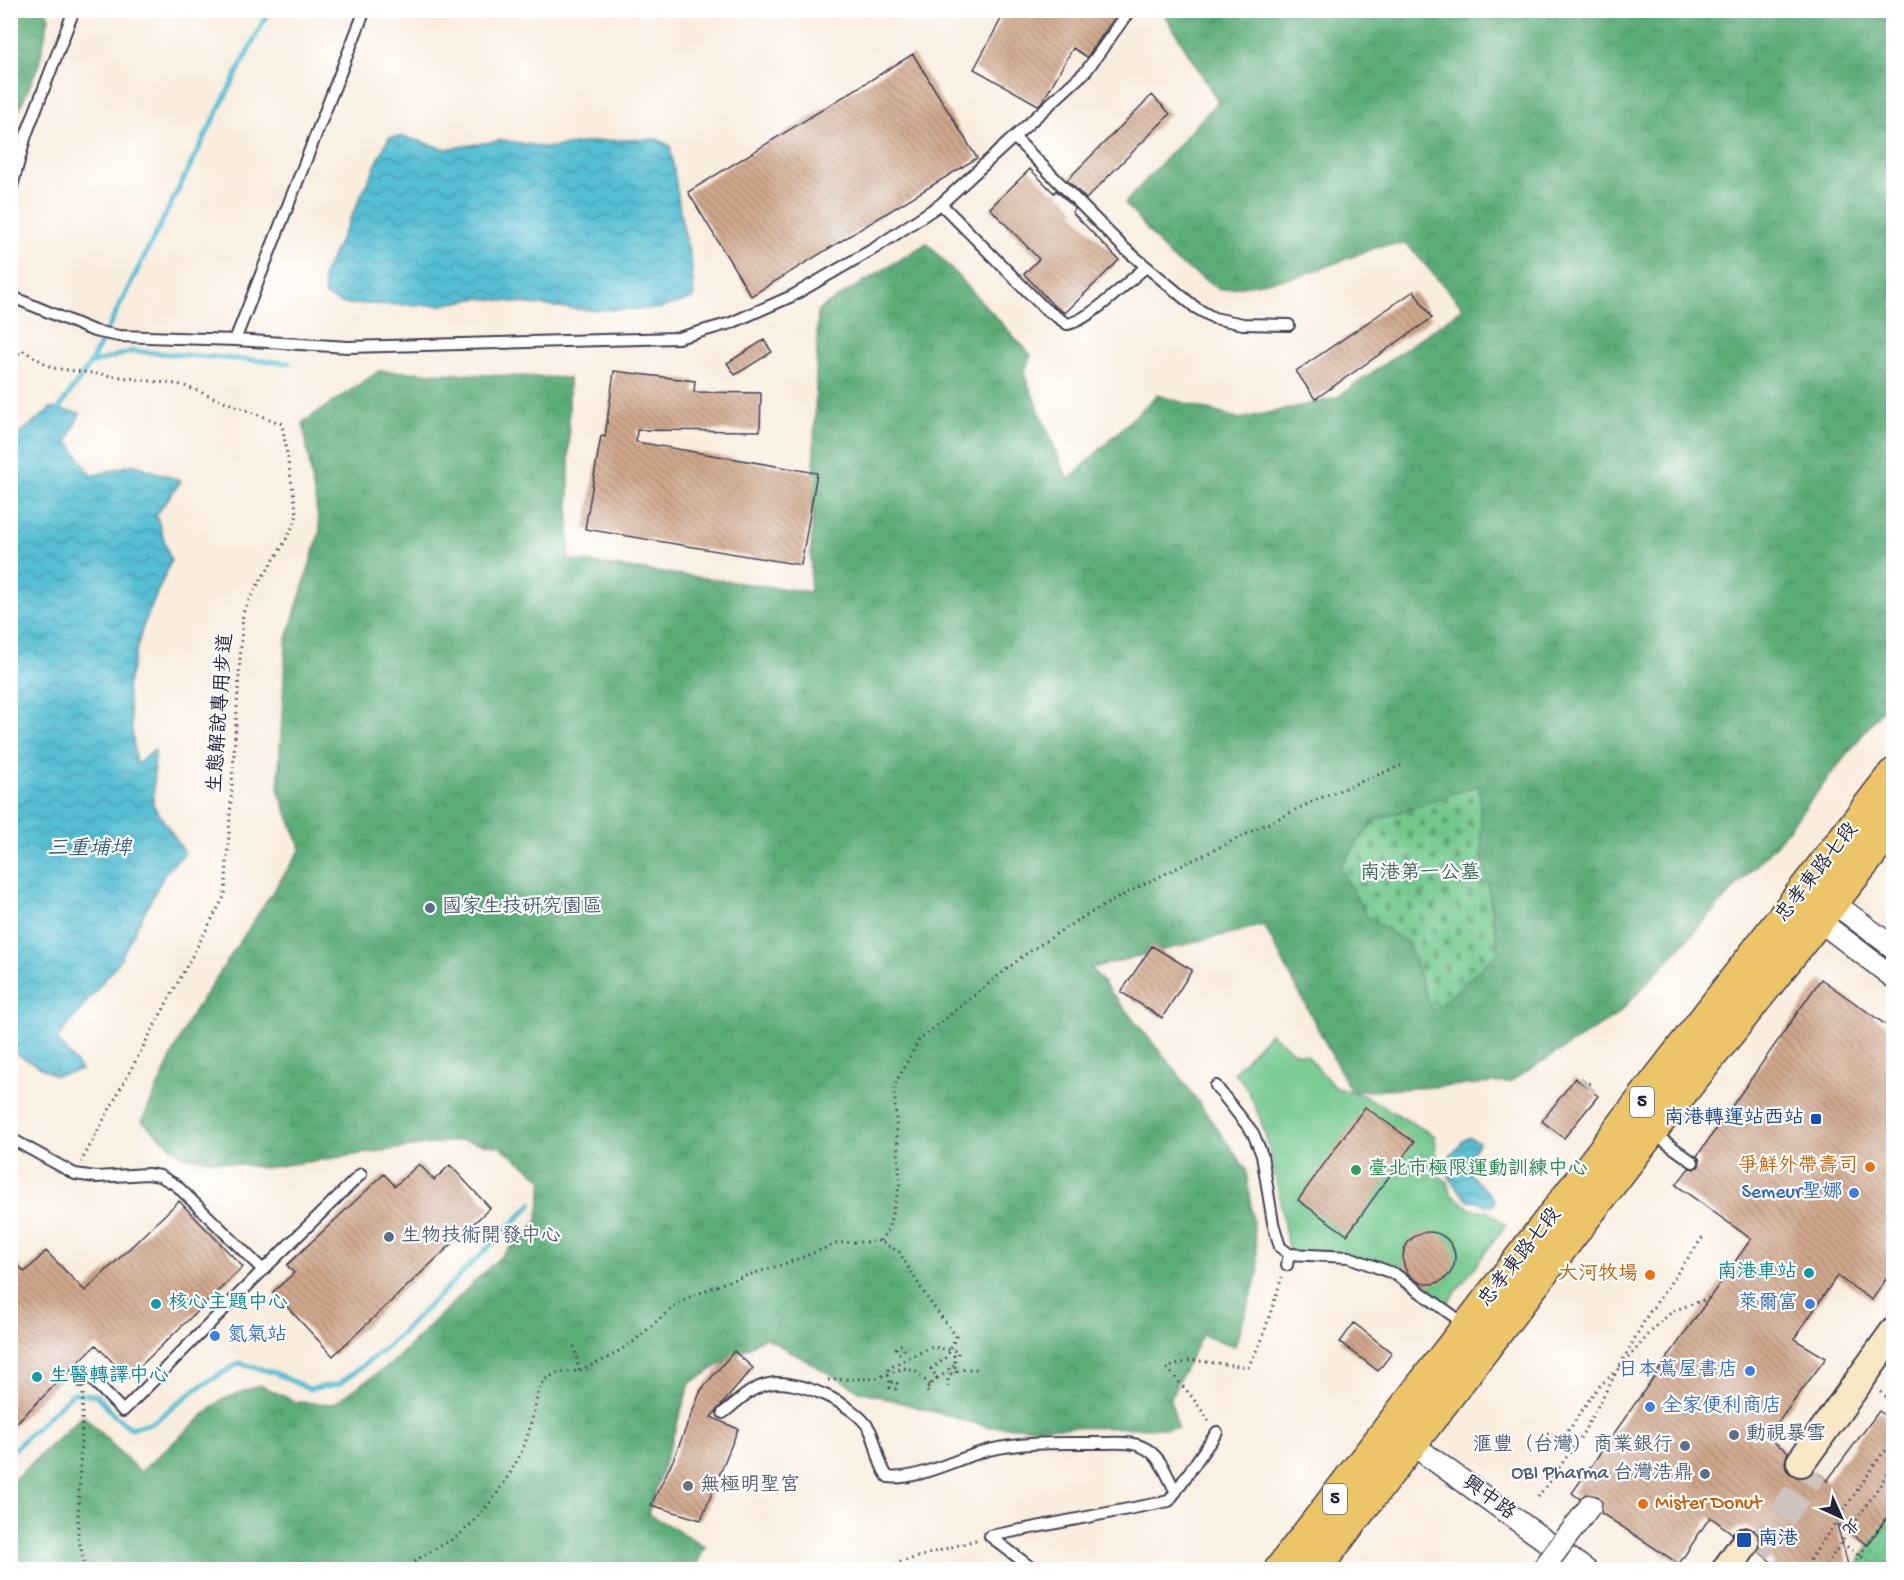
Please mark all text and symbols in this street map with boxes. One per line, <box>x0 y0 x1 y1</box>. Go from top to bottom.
street label: 生態解說專用步道 <box>203 632 239 794</box>
street label: 忠孝東路七段 <box>1770 817 1864 927</box>
water label: 三重埔埤 <box>47 836 133 863</box>
park label: 南港第一公墓 <box>1360 861 1480 886</box>
place label: 國家生技研究園區 <box>442 895 602 920</box>
marker: 國家生技研究園區 <box>423 901 437 915</box>
road number: 5 <box>1630 1087 1654 1117</box>
place label: 南港轉運站西站 <box>1664 1106 1804 1131</box>
marker: 南港轉運站西站 <box>1809 1112 1823 1126</box>
place label: 爭鮮外帶壽司 <box>1738 1154 1858 1179</box>
place label: 臺北市極限運動訓練中心 <box>1368 1157 1588 1182</box>
marker: 爭鮮外帶壽司 <box>1863 1160 1877 1174</box>
marker: 臺北市極限運動訓練中心 <box>1349 1163 1363 1177</box>
place label: Semeur聖娜 <box>1741 1181 1842 1205</box>
marker: Semeur聖娜 <box>1847 1186 1861 1200</box>
street label: 忠孝東路七段 <box>1473 1202 1567 1312</box>
place label: 生物技術開發中心 <box>401 1224 561 1249</box>
marker: 生物技術開發中心 <box>382 1230 396 1244</box>
place label: 南港車站 <box>1717 1260 1797 1285</box>
place label: 大河牧場 <box>1558 1262 1638 1287</box>
marker: 南港車站 <box>1802 1266 1816 1280</box>
marker: 大河牧場 <box>1643 1268 1657 1282</box>
place label: 核心主題中心 <box>168 1291 288 1316</box>
place label: 萊爾富 <box>1738 1291 1798 1316</box>
marker: 核心主題中心 <box>149 1297 163 1311</box>
marker: 萊爾富 <box>1803 1297 1817 1311</box>
place label: 氮氣站 <box>227 1323 287 1348</box>
marker: 氮氣站 <box>208 1329 222 1343</box>
place label: 日本蔦屋書店 <box>1618 1358 1738 1383</box>
place label: 生醫轉譯中心 <box>49 1364 169 1389</box>
marker: 日本蔦屋書店 <box>1743 1364 1757 1378</box>
marker: 生醫轉譯中心 <box>30 1370 44 1384</box>
place label: 全家便利商店 <box>1662 1394 1782 1419</box>
marker: 全家便利商店 <box>1643 1400 1657 1414</box>
place label: 動視暴雪 <box>1746 1422 1826 1447</box>
marker: 動視暴雪 <box>1727 1428 1741 1442</box>
place label: 滙豐（台灣）商業銀行 <box>1473 1433 1673 1458</box>
marker: 滙豐（台灣）商業銀行 <box>1678 1439 1692 1453</box>
place label: OBI Pharma 台灣浩鼎 <box>1511 1461 1693 1486</box>
marker: OBI Pharma 台灣浩鼎 <box>1698 1467 1712 1481</box>
street label: 興中路 <box>1457 1470 1521 1527</box>
place label: 無極明聖宮 <box>700 1473 800 1498</box>
marker: 無極明聖宮 <box>681 1479 695 1493</box>
road number: 5 <box>1323 1484 1347 1514</box>
north arrow <box>1811 1487 1871 1547</box>
place label: Mister Donut <box>1655 1493 1763 1516</box>
marker: Mister Donut <box>1636 1497 1650 1511</box>
text: 北 <box>1837 1513 1862 1538</box>
place label: 南港 <box>1758 1527 1798 1552</box>
marker: 南港 <box>1735 1531 1753 1549</box>

